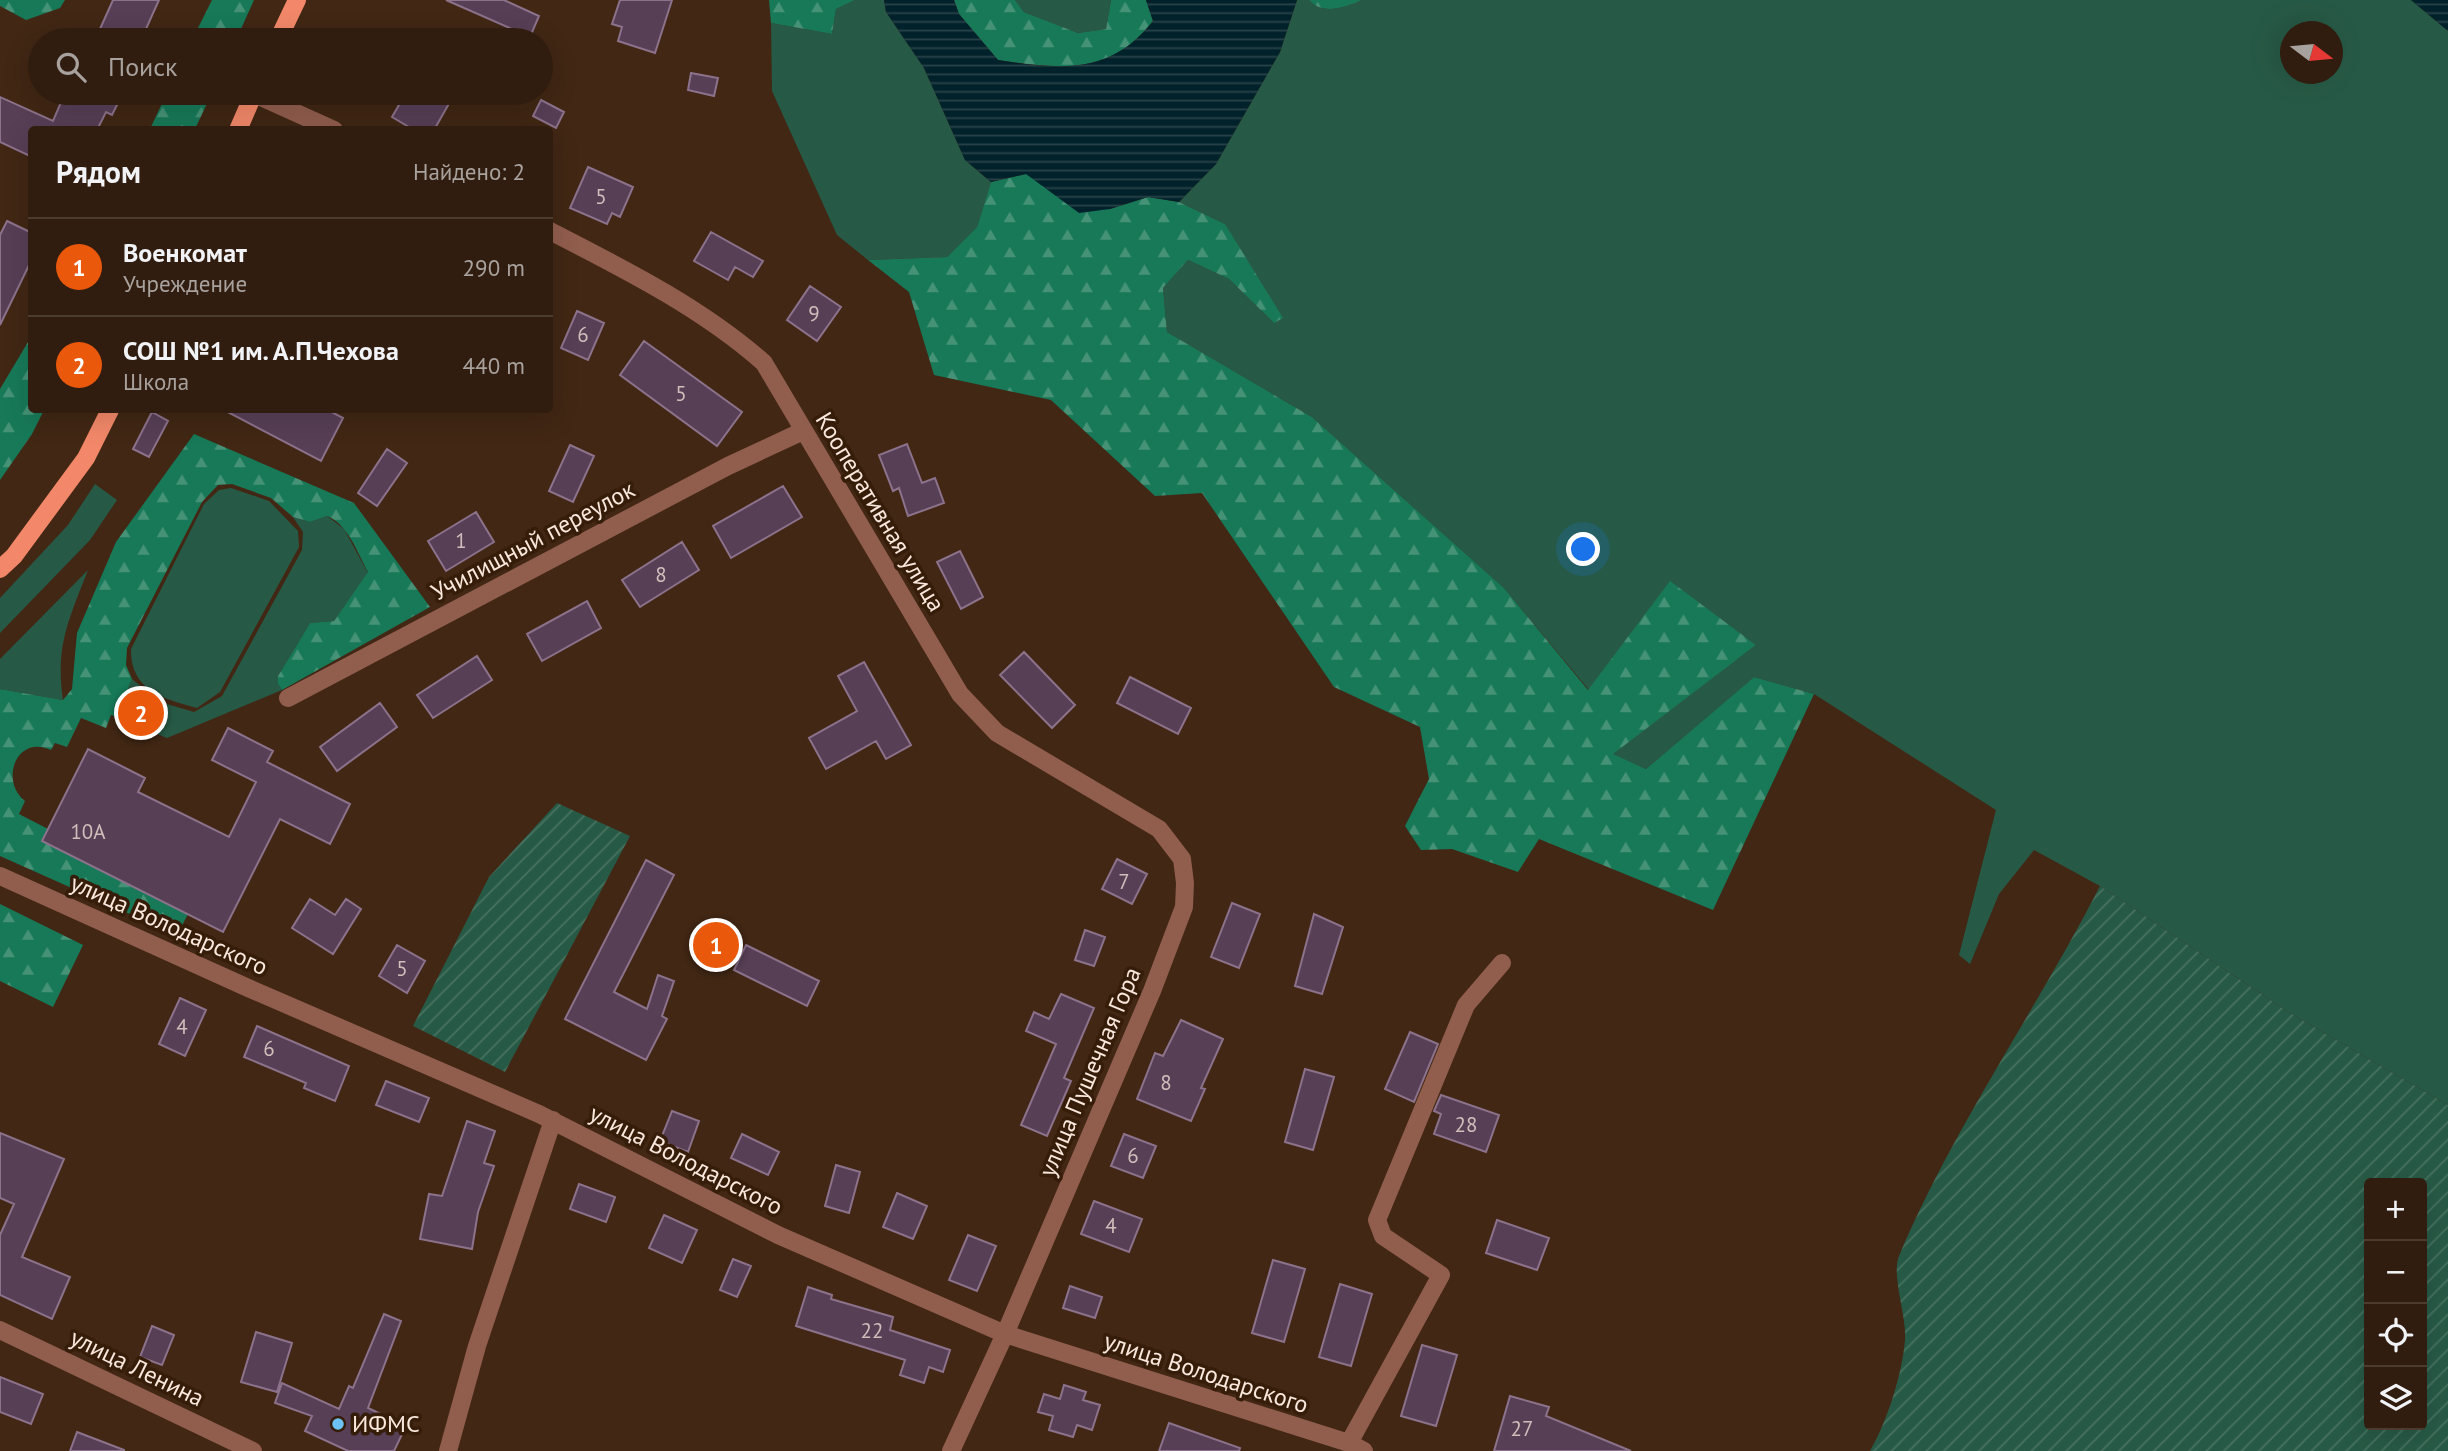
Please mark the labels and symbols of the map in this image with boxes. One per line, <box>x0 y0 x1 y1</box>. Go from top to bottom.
north arrow <box>2280 21 2343 84</box>
house number: 5 <box>595 183 607 210</box>
house number: 9 <box>808 300 820 327</box>
house number: 6 <box>577 321 589 348</box>
house number: 5 <box>675 380 687 407</box>
street label: Кооперативная улица <box>809 406 952 617</box>
street label: Училищный переулок <box>426 474 640 607</box>
house number: 1 <box>455 527 467 554</box>
your location <box>1566 532 1600 566</box>
house number: 8 <box>655 561 667 588</box>
pin: 2 <box>118 687 164 739</box>
house number: 10А <box>70 818 106 845</box>
street label: улица Володарского <box>66 867 273 982</box>
house number: 7 <box>1118 868 1130 895</box>
pin: 1 <box>693 919 739 971</box>
house number: 5 <box>396 955 408 982</box>
street label: улица Пушечная Гора <box>1031 962 1148 1181</box>
house number: 4 <box>176 1013 188 1040</box>
house number: 6 <box>263 1035 275 1062</box>
house number: 8 <box>1160 1069 1172 1096</box>
street label: улица Володарского <box>584 1097 788 1222</box>
house number: 28 <box>1455 1111 1477 1138</box>
house number: 6 <box>1127 1142 1139 1169</box>
house number: 4 <box>1105 1212 1117 1239</box>
house number: 22 <box>861 1317 883 1344</box>
street label: улица Ленина <box>65 1322 209 1413</box>
street label: улица Володарского <box>1100 1325 1312 1420</box>
place label: ИФМС <box>352 1408 420 1439</box>
house number: 27 <box>1511 1415 1533 1442</box>
marker: ИФМС <box>330 1416 346 1432</box>

